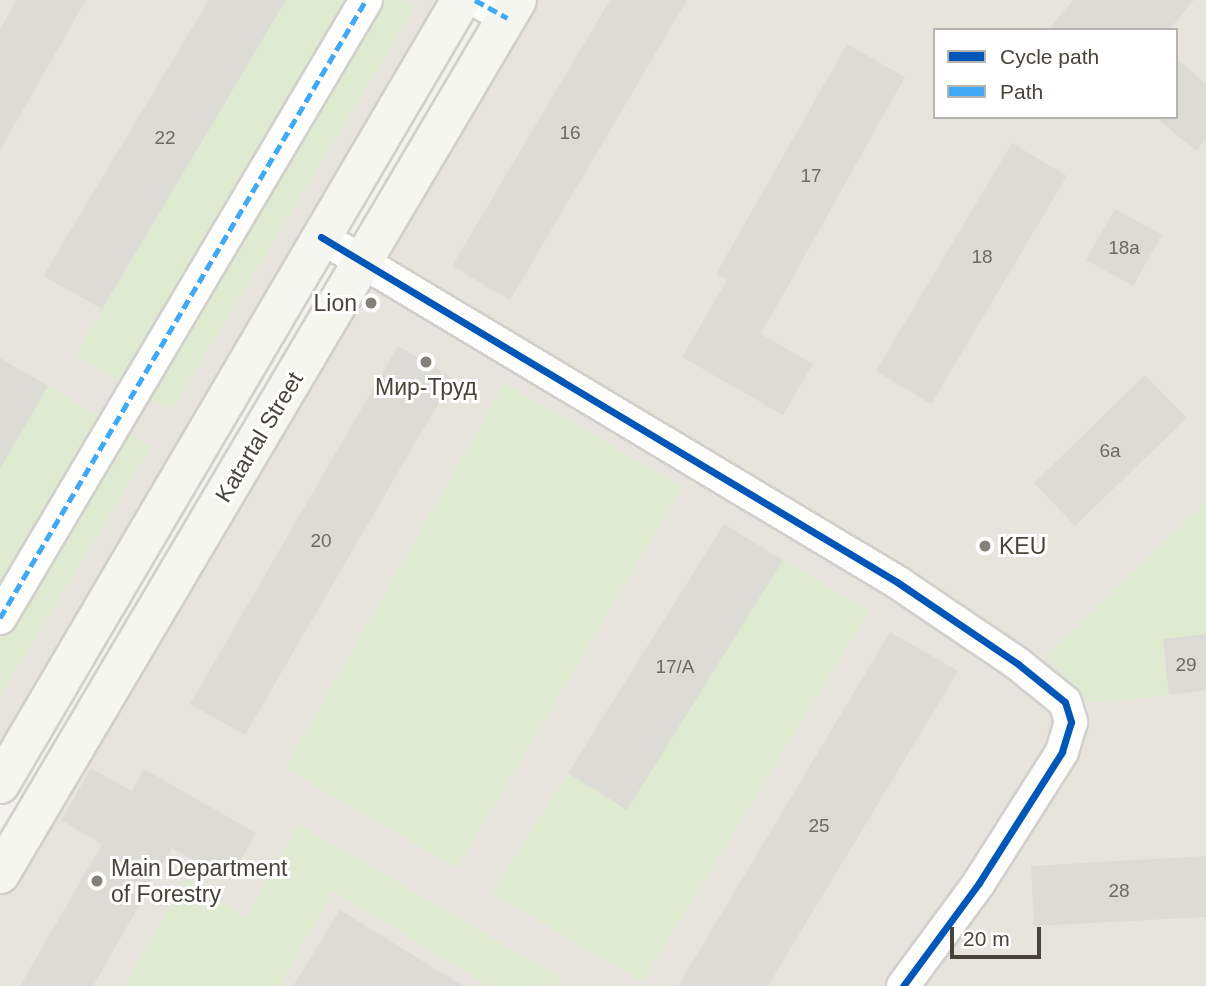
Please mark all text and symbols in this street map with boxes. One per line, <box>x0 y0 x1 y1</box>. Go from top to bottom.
legend <box>933 28 1178 119</box>
text: Cycle path <box>1000 45 1099 68</box>
text: Path <box>1000 80 1043 103</box>
house number: 16 <box>559 122 581 144</box>
house number: 22 <box>154 127 176 149</box>
house number: 17 <box>800 165 822 187</box>
house number: 18a <box>1108 237 1140 259</box>
house number: 18 <box>971 246 993 268</box>
place label: Lion <box>314 289 357 317</box>
marker: Lion <box>363 295 379 311</box>
marker: Мир-Труд <box>418 354 434 370</box>
street label: Katartal Street <box>209 367 309 507</box>
place label: Мир-Труд <box>375 373 477 401</box>
house number: 6а <box>1099 440 1121 462</box>
house number: 20 <box>310 530 332 552</box>
place label: KEU <box>999 532 1046 560</box>
marker: KEU <box>977 538 993 554</box>
house number: 29 <box>1175 654 1197 676</box>
house number: 17/А <box>655 656 695 678</box>
house number: 25 <box>808 815 830 837</box>
place label: Main Department of Forestry <box>111 854 287 908</box>
marker: Main Department of Forestry <box>89 873 105 889</box>
house number: 28 <box>1108 880 1130 902</box>
scale bar <box>954 912 1045 956</box>
text: 20 m <box>963 927 1010 950</box>

